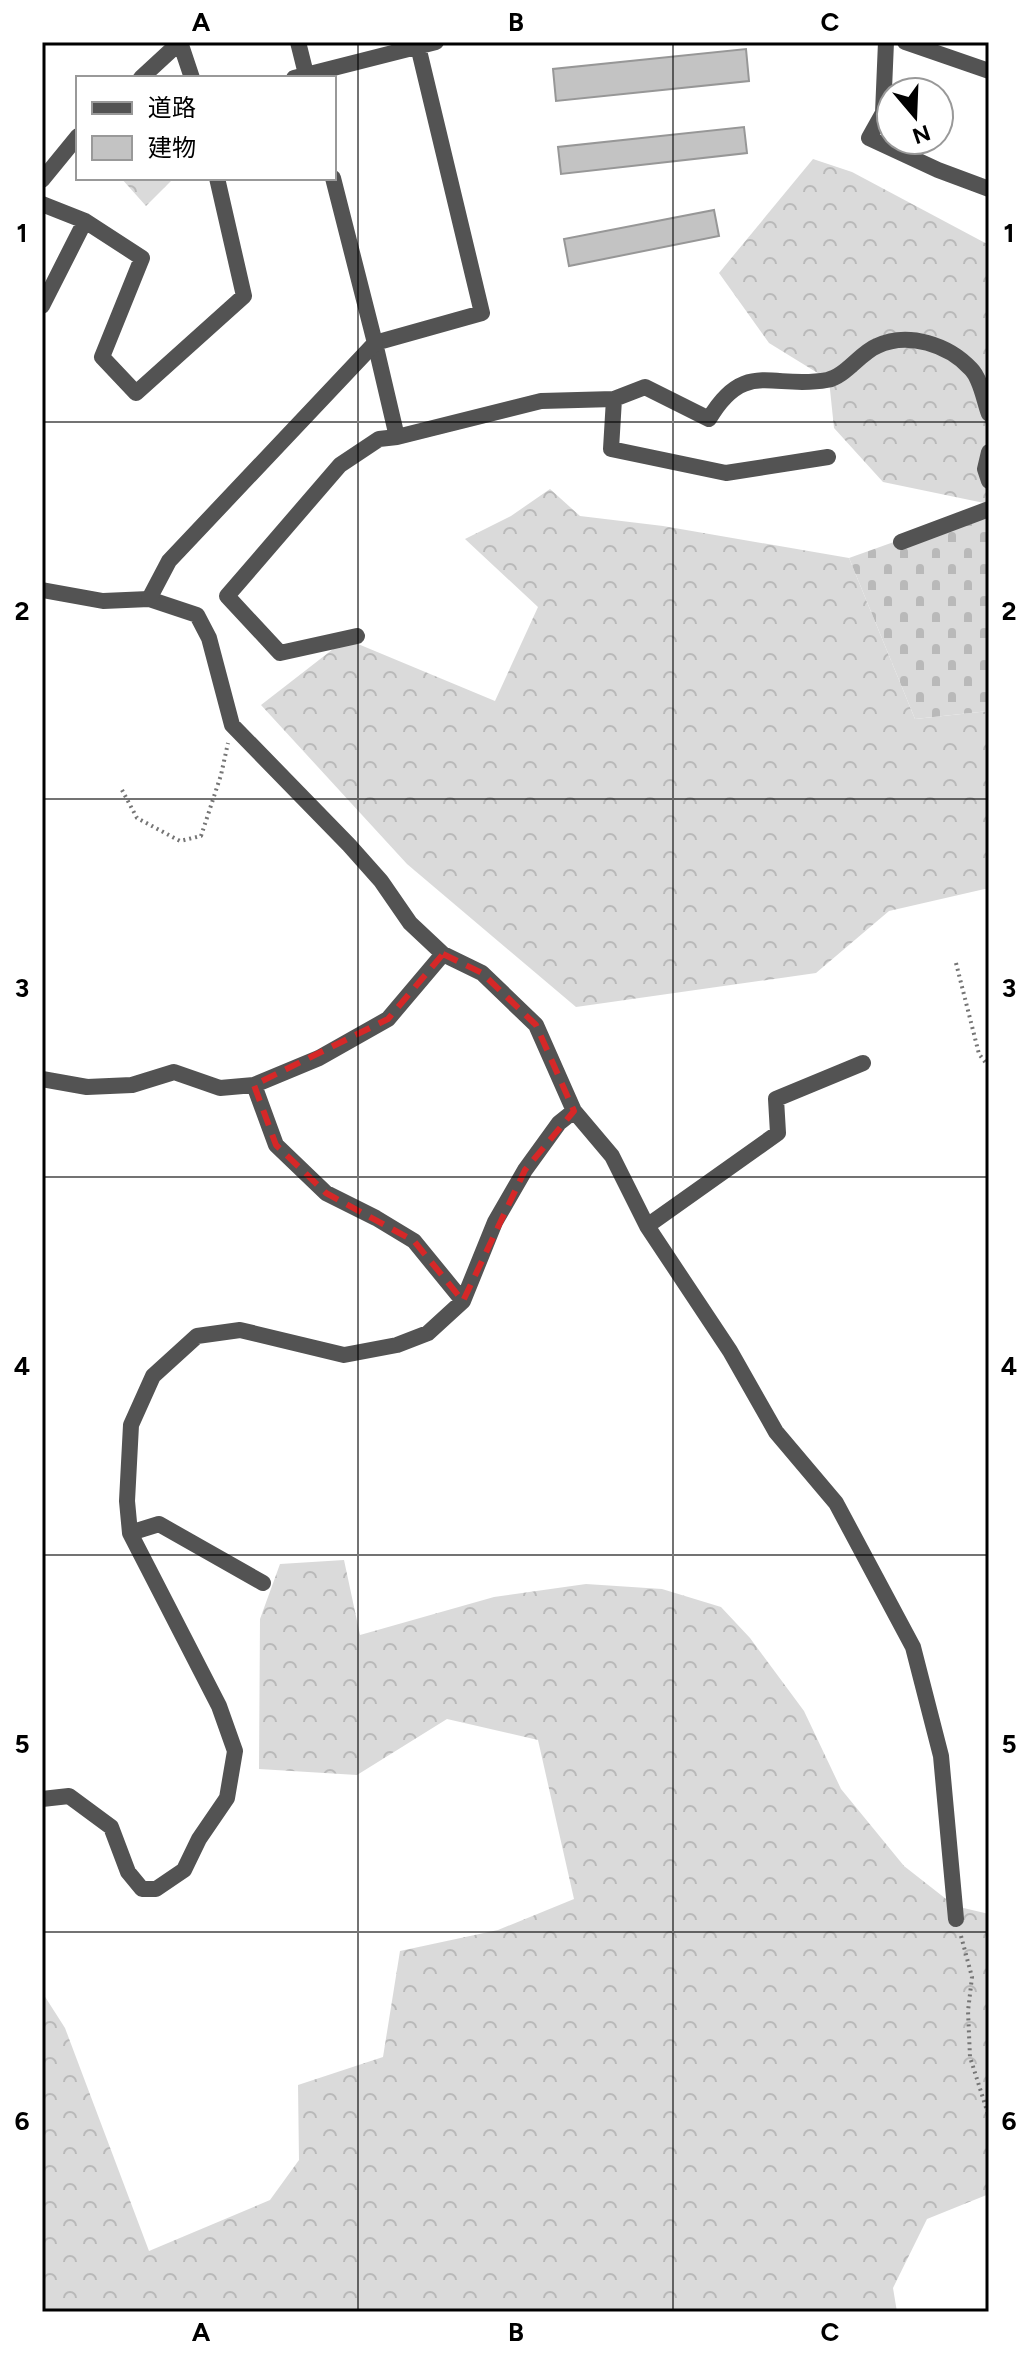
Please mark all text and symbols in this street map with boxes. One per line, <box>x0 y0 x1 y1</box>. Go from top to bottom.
text: A <box>192 6 211 38</box>
text: B <box>508 6 524 38</box>
text: C <box>821 6 840 38</box>
legend <box>76 76 336 180</box>
north arrow <box>875 76 955 156</box>
text: 道路 <box>148 93 196 122</box>
text: N <box>909 119 934 150</box>
text: 建物 <box>148 133 196 162</box>
text: 1 <box>17 217 27 249</box>
text: 1 <box>1004 217 1014 249</box>
text: 2 <box>14 595 30 627</box>
text: 2 <box>1001 595 1017 627</box>
text: 3 <box>15 972 29 1004</box>
text: 3 <box>1002 972 1016 1004</box>
text: 4 <box>14 1350 30 1382</box>
text: 4 <box>1001 1350 1017 1382</box>
text: 5 <box>14 1728 30 1760</box>
text: 5 <box>1001 1728 1017 1760</box>
text: 6 <box>14 2105 30 2137</box>
text: 6 <box>1001 2105 1017 2137</box>
text: A <box>192 2316 211 2348</box>
text: B <box>508 2316 524 2348</box>
text: C <box>821 2316 840 2348</box>

